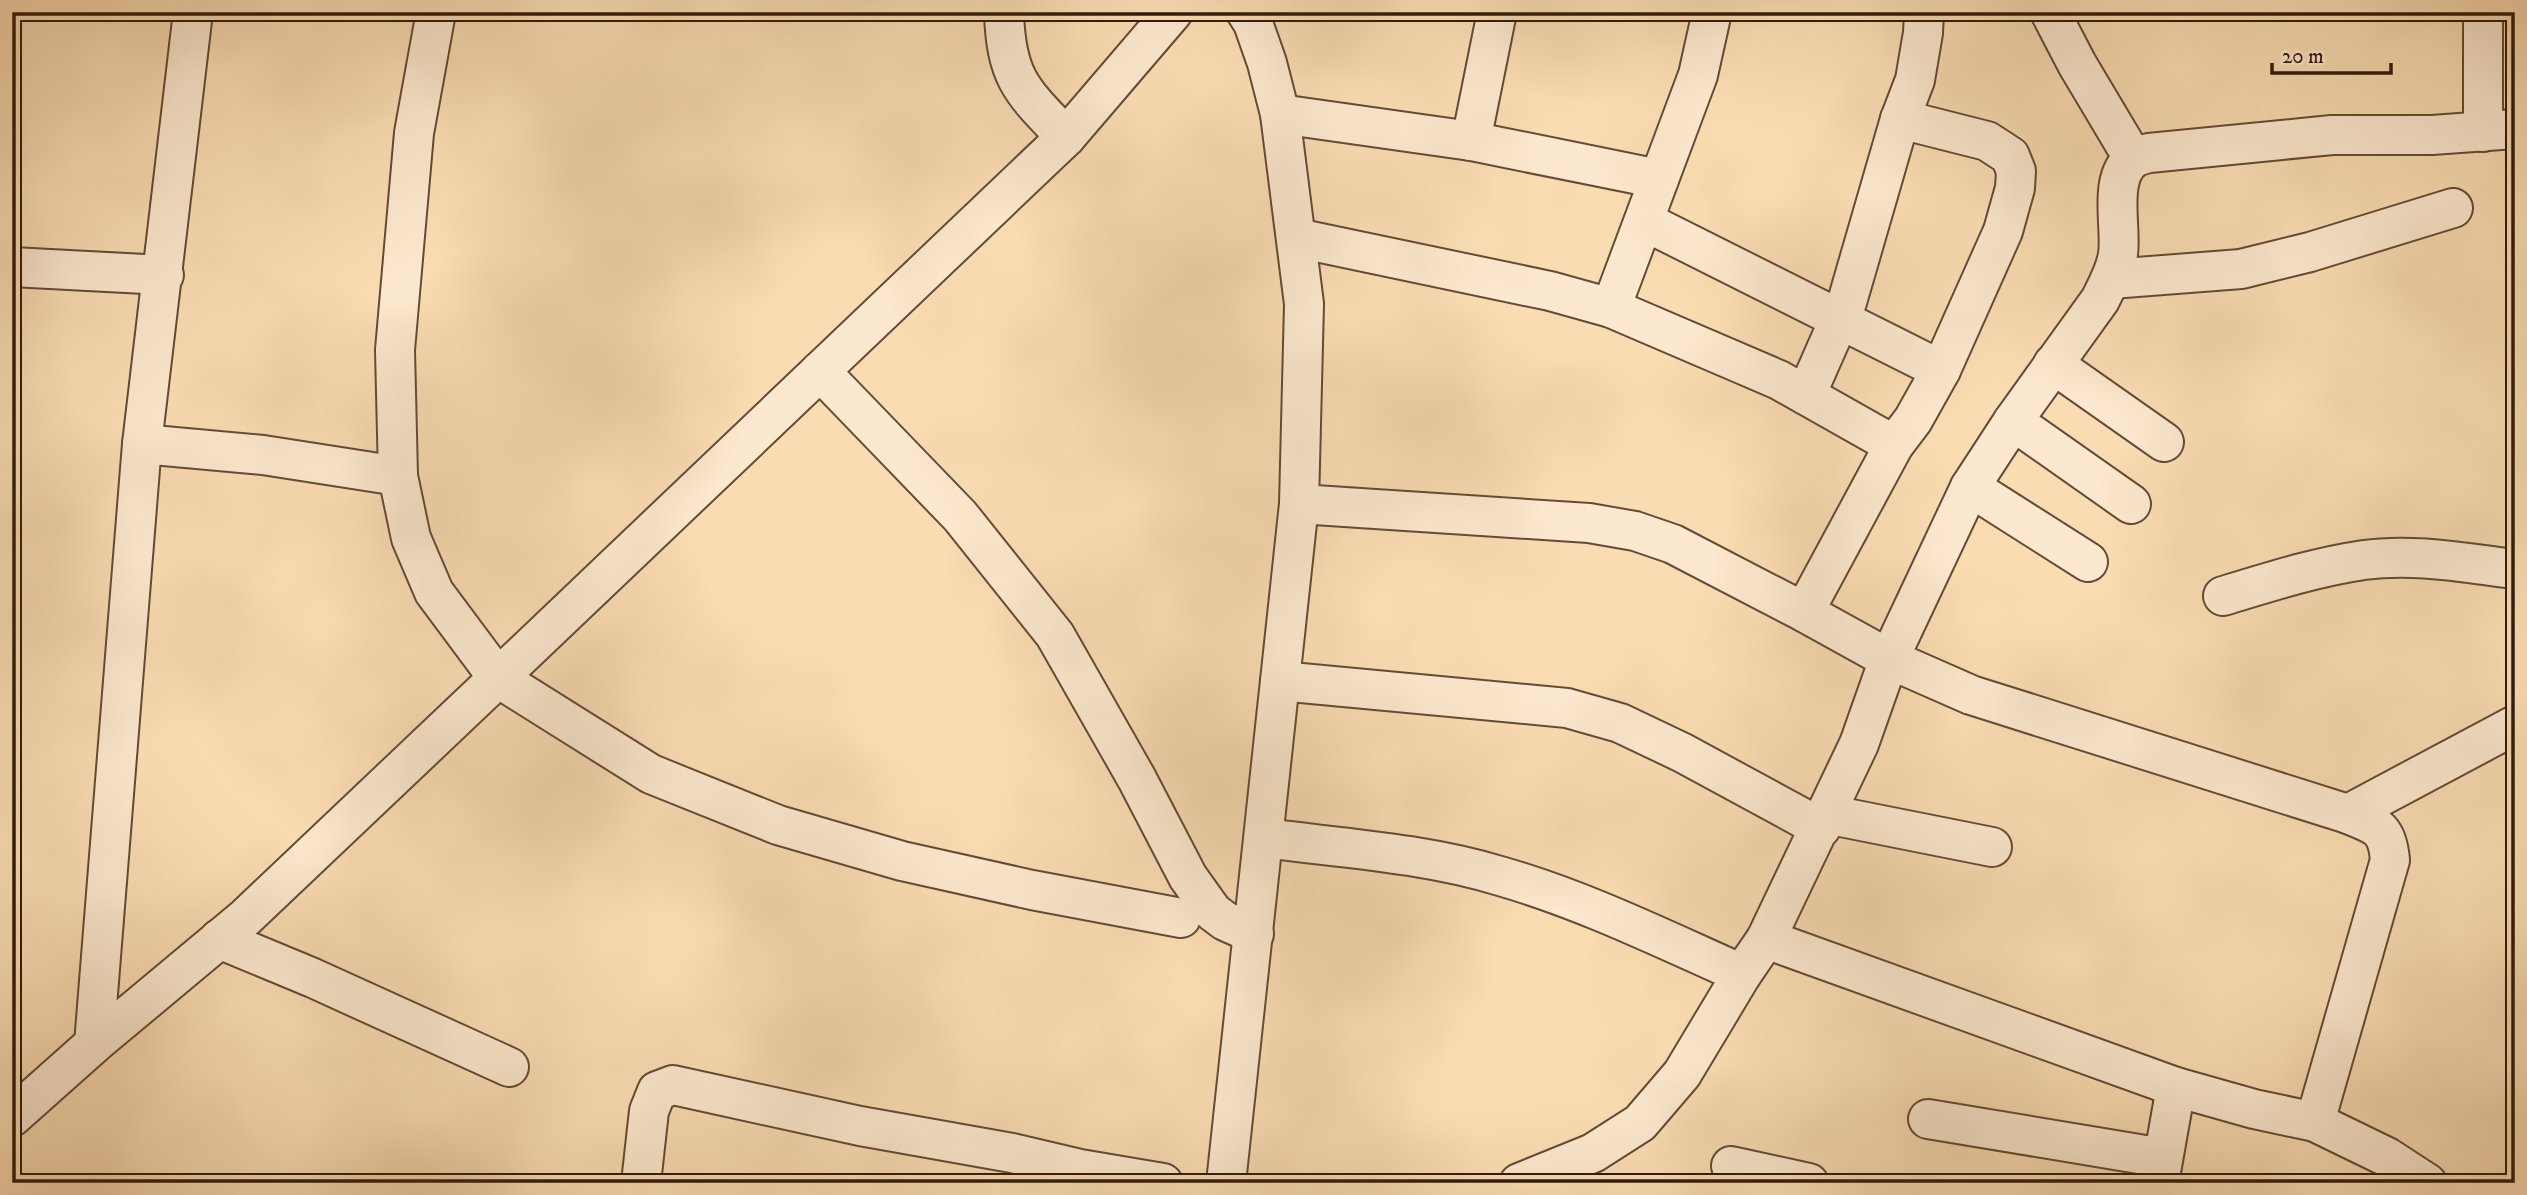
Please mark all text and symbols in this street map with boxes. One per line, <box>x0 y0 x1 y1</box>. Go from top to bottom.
scale bar <box>2272 32 2390 76</box>
text: 20 m <box>2282 44 2324 70</box>

